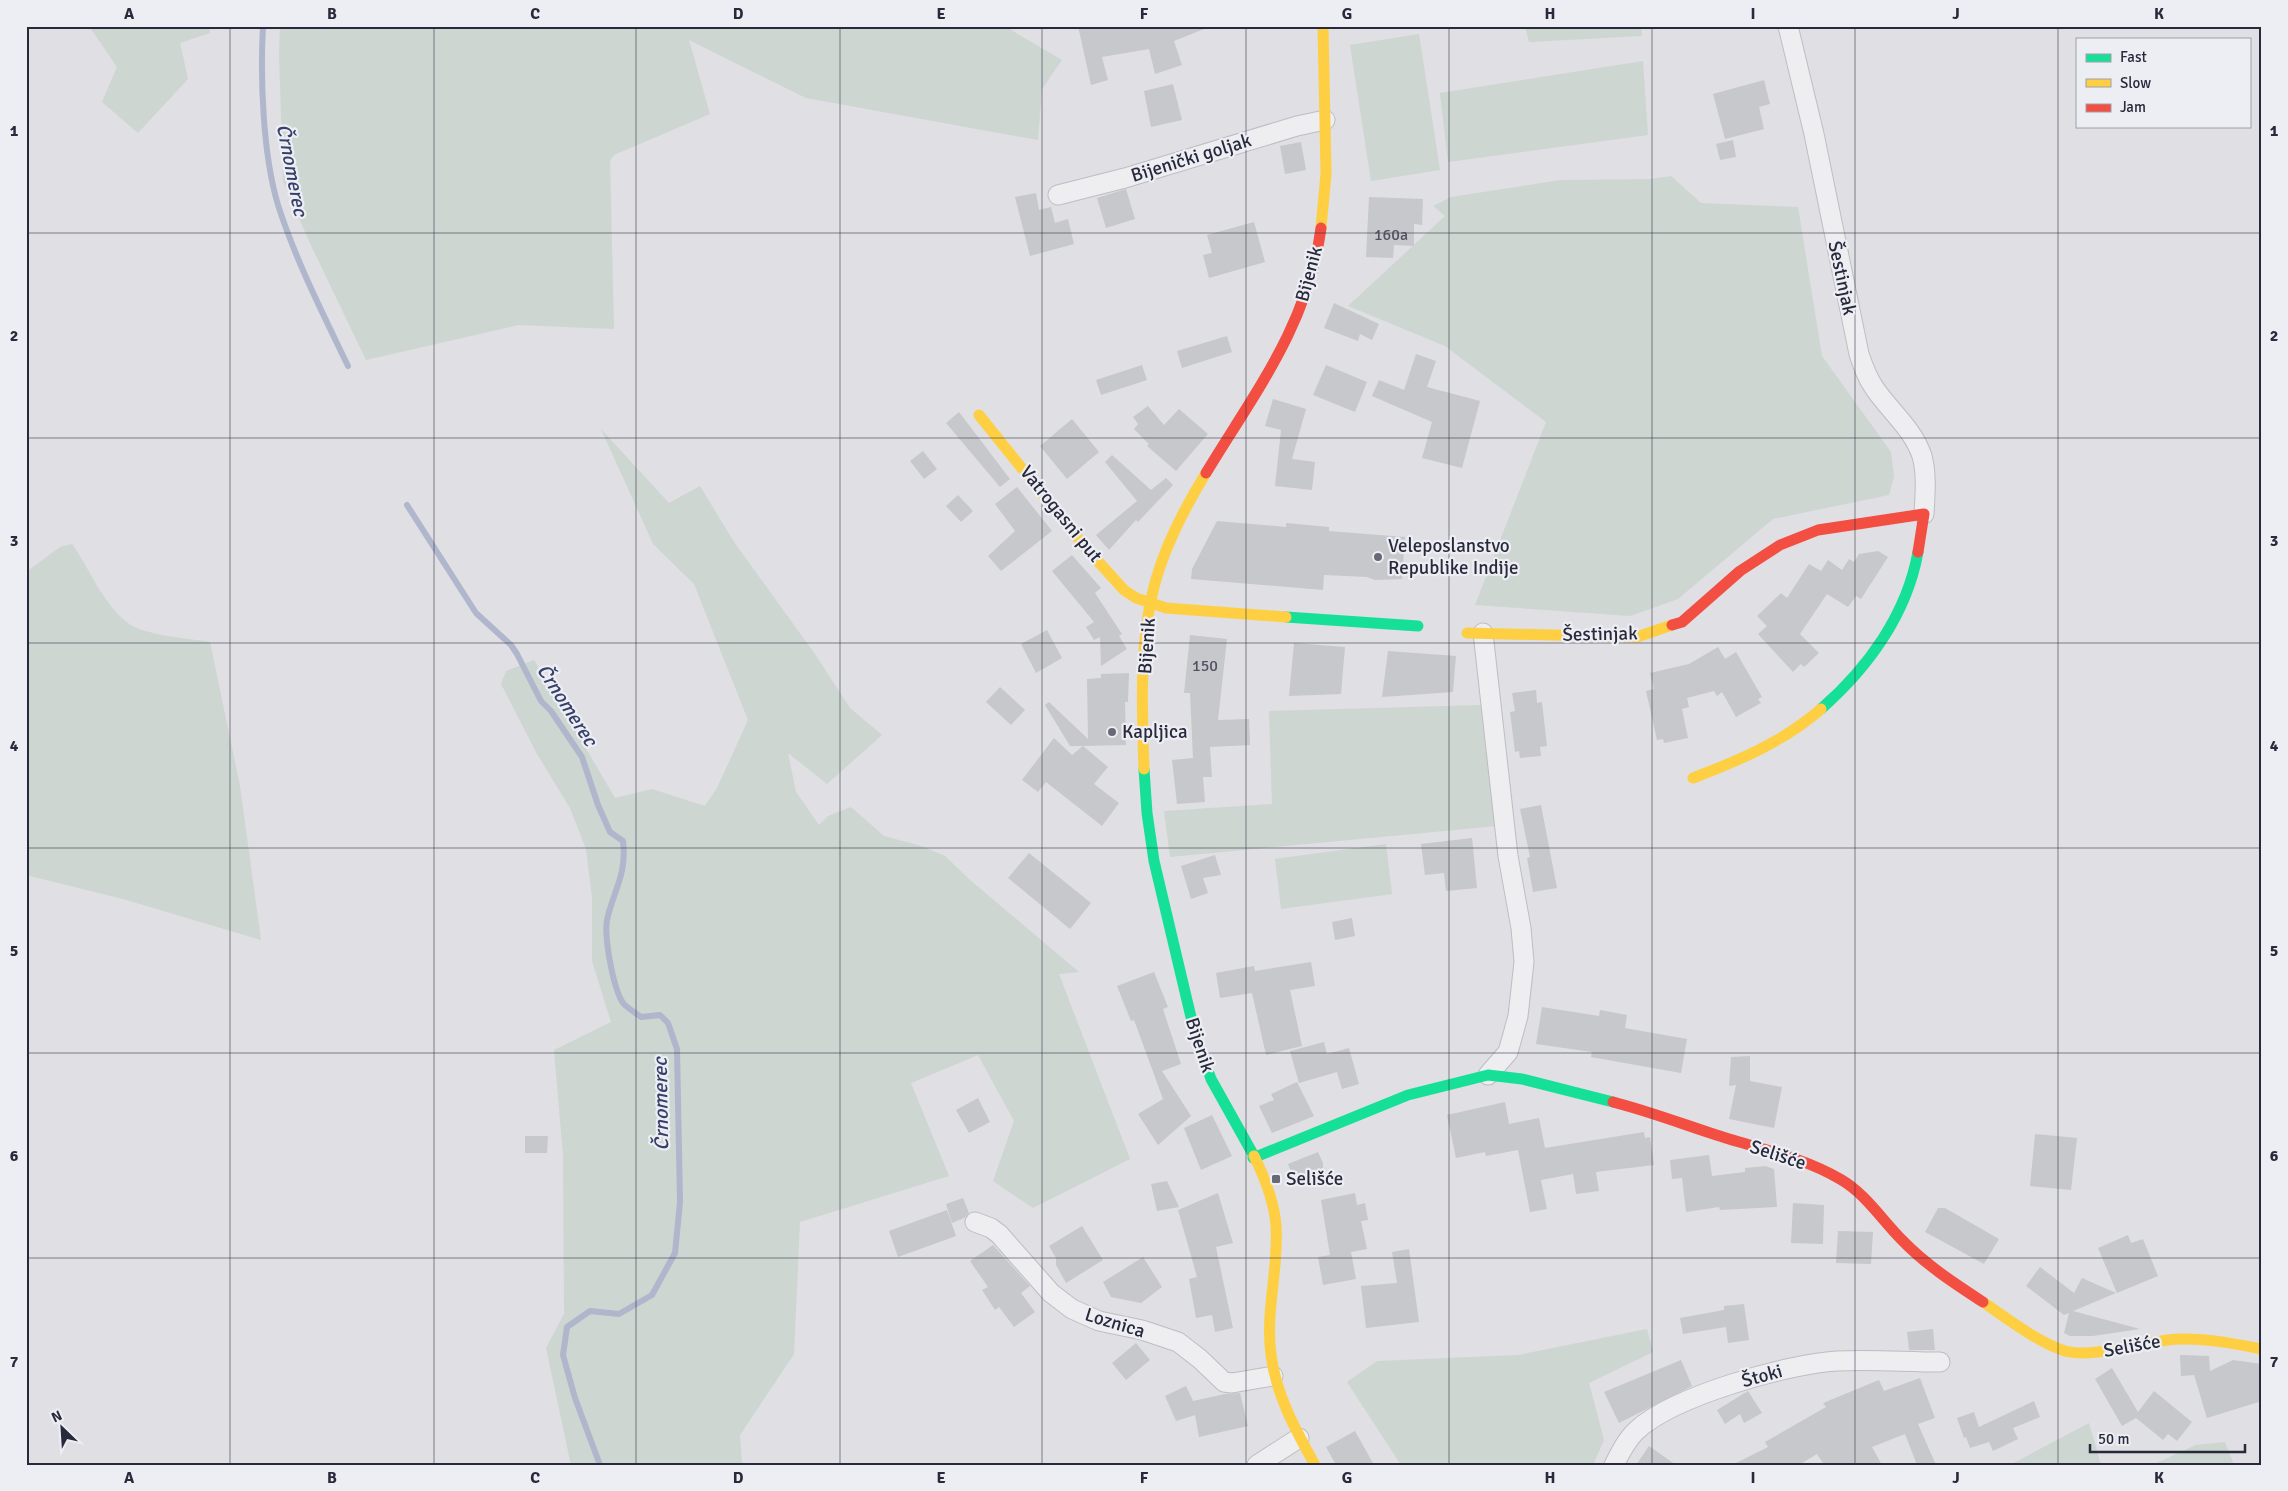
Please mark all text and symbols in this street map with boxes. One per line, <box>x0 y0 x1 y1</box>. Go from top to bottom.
text: A <box>124 4 135 24</box>
text: B <box>327 4 337 24</box>
text: C <box>530 4 540 24</box>
text: D <box>733 4 744 24</box>
text: E <box>936 4 946 24</box>
text: F <box>1140 4 1149 24</box>
text: G <box>1342 4 1352 24</box>
text: H <box>1545 4 1555 24</box>
text: I <box>1750 4 1756 24</box>
text: J <box>1952 4 1960 24</box>
text: K <box>2154 4 2164 24</box>
legend <box>2076 38 2250 128</box>
text: Fast <box>2120 48 2147 66</box>
text: Slow <box>2120 74 2151 92</box>
text: Jam <box>2120 98 2146 116</box>
text: 1 <box>10 121 19 141</box>
text: 1 <box>2270 121 2279 141</box>
water label: Črnomerec <box>271 122 313 220</box>
street label: Bijenički goljak <box>1128 128 1254 188</box>
house number: 160a <box>1374 225 1408 245</box>
street label: Šestinjak <box>1822 239 1863 318</box>
street label: Bijenik <box>1290 243 1328 304</box>
text: 2 <box>10 326 18 346</box>
text: 2 <box>2270 326 2278 346</box>
street label: Vatrogasni put <box>1015 461 1108 567</box>
text: 3 <box>10 531 18 551</box>
text: 3 <box>2270 531 2278 551</box>
place label: Veleposlanstvo Republike Indije <box>1388 534 1519 580</box>
marker: Veleposlanstvo Republike Indije <box>1372 551 1384 563</box>
street label: Bijenik <box>1133 617 1161 675</box>
street label: Šestinjak <box>1562 620 1638 647</box>
house number: 150 <box>1192 656 1218 676</box>
water label: Črnomerec <box>531 659 604 752</box>
place label: Kapljica <box>1122 720 1188 744</box>
marker: Kapljica <box>1106 726 1118 738</box>
text: 4 <box>10 736 19 756</box>
text: 4 <box>2270 736 2279 756</box>
text: 5 <box>10 941 18 961</box>
text: 5 <box>2270 941 2278 961</box>
street label: Bijenik <box>1180 1014 1220 1076</box>
water label: Črnomerec <box>648 1056 674 1151</box>
street label: Selišće <box>1747 1135 1809 1175</box>
text: 6 <box>10 1146 19 1166</box>
text: 6 <box>2270 1146 2279 1166</box>
place label: Selišće <box>1286 1167 1343 1191</box>
marker: Selišće <box>1270 1173 1282 1185</box>
street label: Loznica <box>1082 1303 1148 1343</box>
street label: Selišće <box>2102 1329 2162 1363</box>
text: 7 <box>10 1352 19 1372</box>
text: 7 <box>2270 1352 2279 1372</box>
street label: Štoki <box>1739 1358 1785 1393</box>
north arrow <box>38 1404 88 1454</box>
text: N <box>49 1407 65 1426</box>
scale bar <box>2090 1421 2246 1453</box>
text: 50 m <box>2098 1430 2129 1448</box>
text: A <box>124 1468 135 1488</box>
text: B <box>327 1468 337 1488</box>
text: C <box>530 1468 540 1488</box>
text: D <box>733 1468 744 1488</box>
text: E <box>936 1468 946 1488</box>
text: F <box>1140 1468 1149 1488</box>
text: G <box>1342 1468 1352 1488</box>
text: H <box>1545 1468 1555 1488</box>
text: I <box>1750 1468 1756 1488</box>
text: J <box>1952 1468 1960 1488</box>
text: K <box>2154 1468 2164 1488</box>

